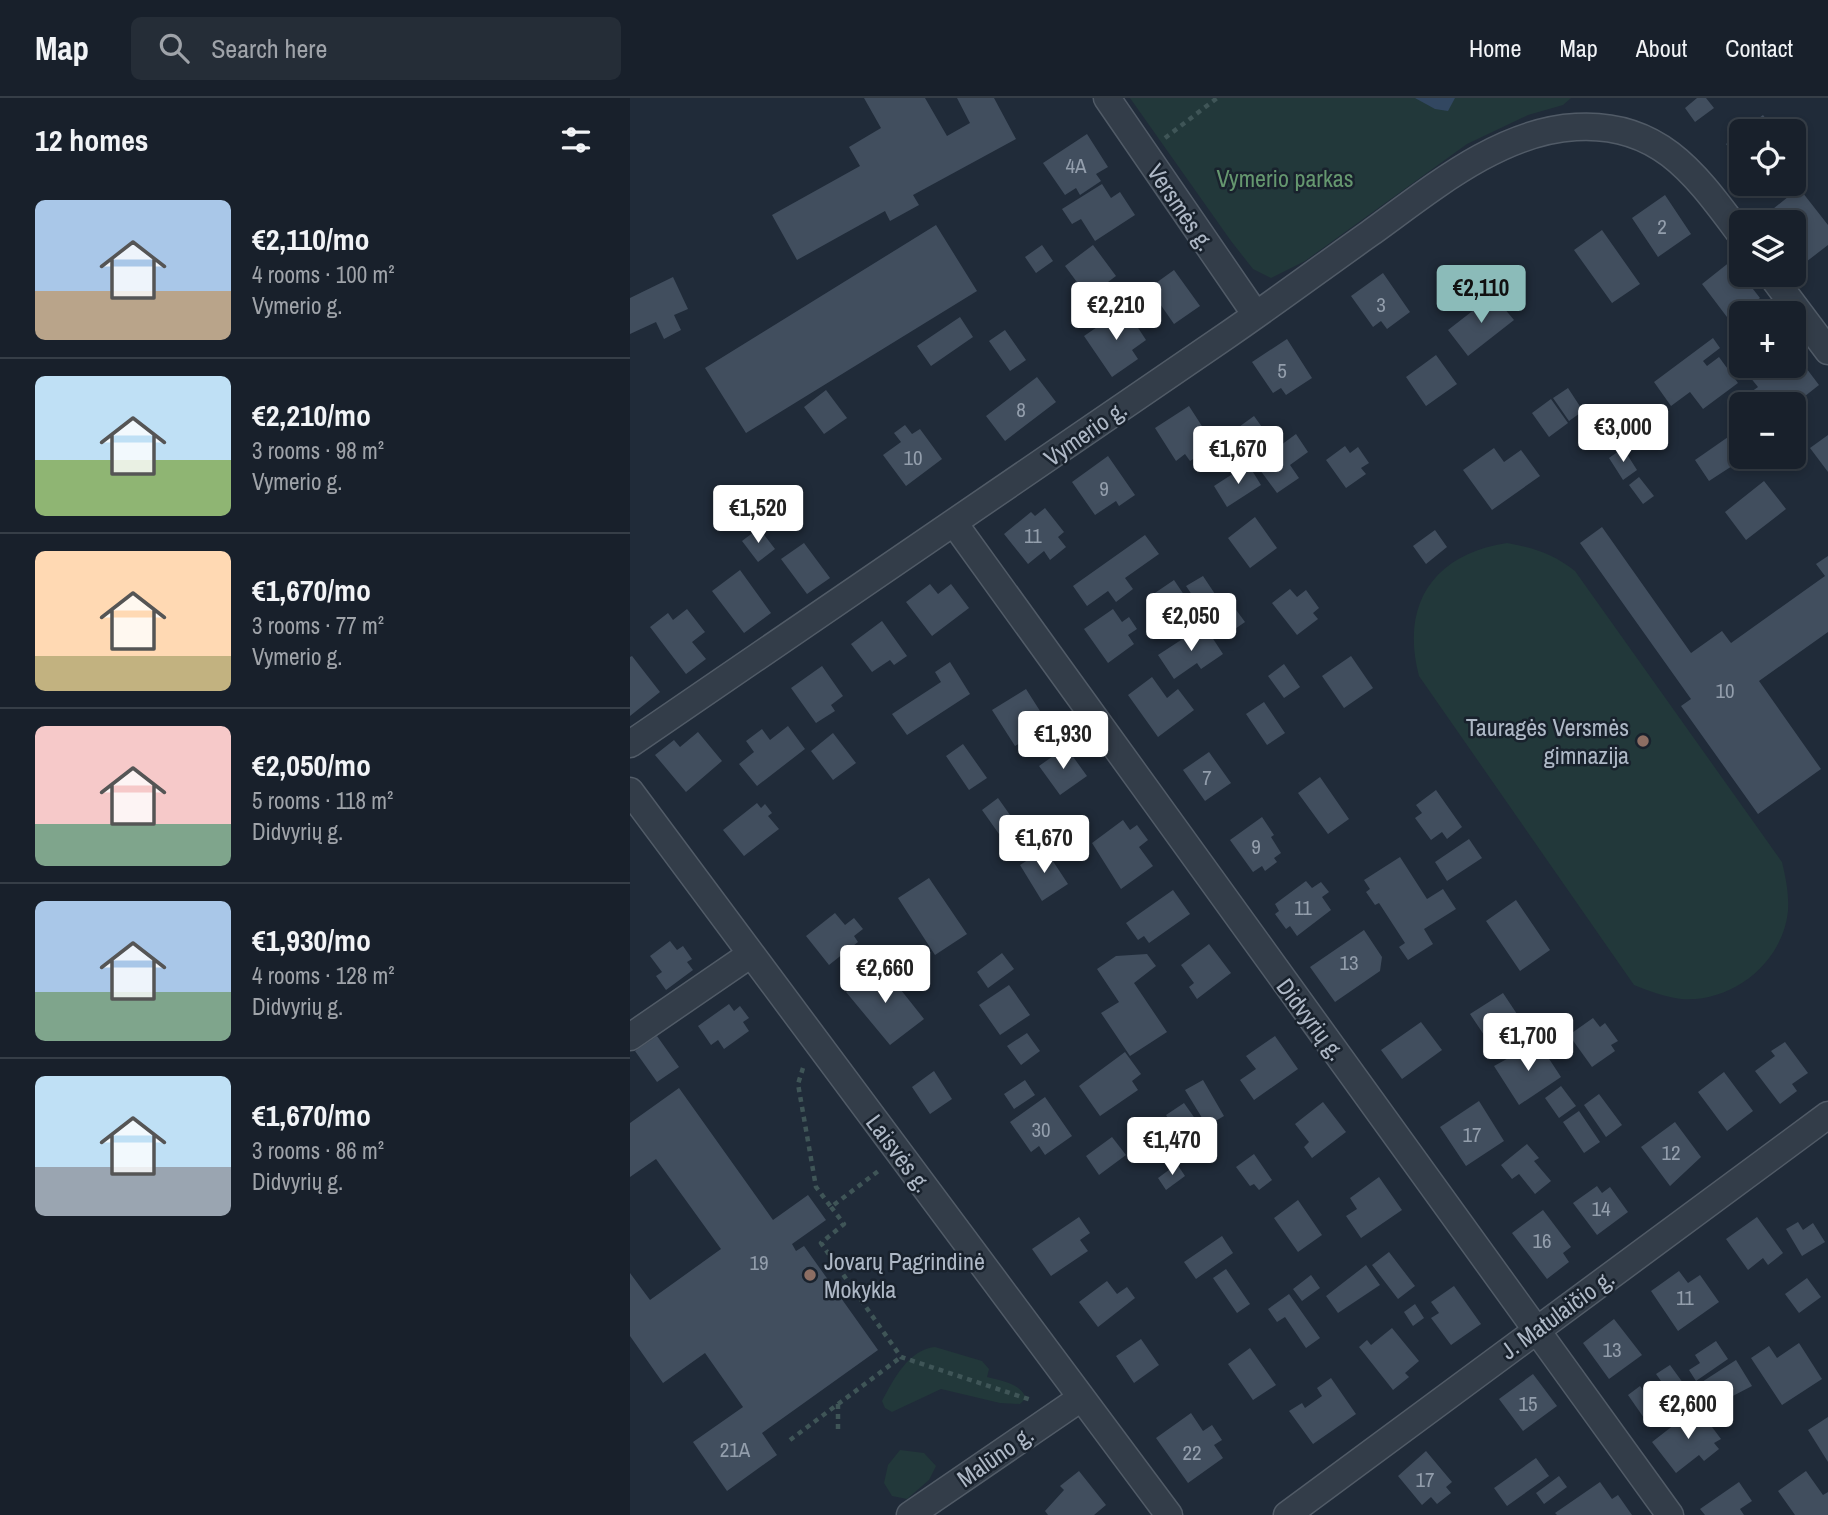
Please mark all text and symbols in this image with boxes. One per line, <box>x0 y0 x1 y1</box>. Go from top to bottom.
search box <box>131 17 621 80</box>
text: Map <box>35 26 89 70</box>
icon: search <box>155 29 193 67</box>
text: Search here <box>211 31 327 66</box>
text: Home <box>1469 32 1521 64</box>
text: Map <box>1559 32 1598 64</box>
text: About <box>1636 32 1687 64</box>
text: Contact <box>1725 32 1793 64</box>
map controls <box>1729 119 1806 469</box>
button: locate <box>1729 119 1806 196</box>
text: 12 homes <box>35 120 149 160</box>
icon: filters <box>557 121 595 159</box>
house number: 4A <box>1065 151 1087 180</box>
street label: Versmės g. <box>1140 157 1222 257</box>
park label: Vymerio parkas <box>1216 162 1354 194</box>
button: layers <box>1729 210 1806 287</box>
house number: 2 <box>1657 212 1667 241</box>
text: €2,110/mo <box>252 219 370 259</box>
icon: home <box>91 228 175 312</box>
text: 4 rooms · 100 m² <box>252 259 395 290</box>
pin: €2,110 <box>1424 266 1538 325</box>
text: €2,110 <box>1453 272 1509 303</box>
pin: €2,210 <box>1059 282 1173 342</box>
text: €2,210 <box>1087 289 1145 320</box>
text: Vymerio g. <box>252 290 343 321</box>
house number: 3 <box>1376 290 1386 319</box>
button: + <box>1729 301 1806 378</box>
house number: 5 <box>1277 356 1287 385</box>
button: − <box>1729 392 1806 469</box>
street label: Vymerio g. <box>1037 393 1133 473</box>
text: €2,210/mo <box>252 395 371 435</box>
house number: 8 <box>1016 395 1026 424</box>
icon: home <box>91 404 175 488</box>
pin: €3,000 <box>1566 404 1680 464</box>
text: €3,000 <box>1594 411 1652 442</box>
pin: €1,670 <box>1181 426 1295 486</box>
text: €1,670 <box>1209 433 1267 464</box>
text: 3 rooms · 98 m² <box>252 435 384 466</box>
house number: 10 <box>903 443 923 472</box>
text: Vymerio g. <box>252 466 343 497</box>
house number: 9 <box>1099 474 1109 503</box>
pin: €1,520 <box>701 486 815 545</box>
text: €1,520 <box>729 492 787 523</box>
house number: 11 <box>1024 521 1042 550</box>
text: €1,670/mo <box>252 570 371 610</box>
icon: home <box>91 579 175 663</box>
pin: €2,050 <box>1134 594 1248 653</box>
text: €2,050 <box>1162 600 1220 631</box>
text: 3 rooms · 77 m² <box>252 610 384 641</box>
text: Vymerio g. <box>252 641 343 672</box>
house number: 10 <box>1715 676 1735 705</box>
place label: Tauragės Versmės gimnazija <box>1466 711 1629 771</box>
pin: €1,930 <box>1006 712 1120 771</box>
text: €1,930 <box>1034 718 1092 749</box>
marker: Tauragės Versmės gimnazija <box>1635 733 1651 749</box>
text: €2,050/mo <box>252 745 371 785</box>
icon: home <box>91 754 175 838</box>
house number: 7 <box>1202 763 1212 792</box>
text: 5 rooms · 118 m² <box>252 785 393 816</box>
text: Didvyrių g. <box>252 816 343 847</box>
pin: €1,670 <box>987 816 1101 875</box>
text: €1,670 <box>1015 822 1073 853</box>
house number: 9 <box>1251 832 1261 861</box>
house number: 11 <box>1294 893 1312 922</box>
text: €1,930/mo <box>252 920 371 960</box>
icon: home <box>91 929 175 1013</box>
pin: €2,660 <box>828 946 942 1005</box>
house number: 13 <box>1339 948 1359 977</box>
text: €2,660 <box>856 952 914 983</box>
text: 4 rooms · 128 m² <box>252 960 395 991</box>
street label: Didvyrių g. <box>1270 971 1352 1067</box>
text: Didvyrių g. <box>252 991 343 1022</box>
pin: €1,700 <box>1471 1014 1585 1073</box>
text: €1,700 <box>1499 1020 1557 1051</box>
text: €1,670/mo <box>252 1095 371 1135</box>
icon: home <box>91 1104 175 1188</box>
street label: Laisvės g. <box>859 1108 939 1198</box>
house number: 30 <box>1031 1115 1051 1144</box>
pin: €1,470 <box>1115 1118 1229 1177</box>
house number: 17 <box>1462 1120 1482 1149</box>
text: €1,470 <box>1143 1124 1201 1155</box>
text: 3 rooms · 86 m² <box>252 1135 384 1166</box>
house number: 12 <box>1661 1138 1681 1167</box>
text: Didvyrių g. <box>252 1166 343 1197</box>
house number: 14 <box>1591 1194 1611 1223</box>
house number: 16 <box>1532 1226 1552 1255</box>
place label: Jovarų Pagrindinė Mokykla <box>824 1245 985 1305</box>
house number: 19 <box>749 1248 769 1277</box>
street label: J. Matulaičio g. <box>1494 1262 1620 1366</box>
marker: Jovarų Pagrindinė Mokykla <box>802 1267 818 1283</box>
house number: 11 <box>1676 1283 1694 1312</box>
house number: 13 <box>1602 1335 1622 1364</box>
pin: €2,600 <box>1631 1382 1745 1441</box>
text: €2,600 <box>1659 1388 1717 1419</box>
house number: 15 <box>1518 1389 1538 1418</box>
street label: Malūno g. <box>950 1418 1040 1494</box>
house number: 21A <box>720 1435 751 1464</box>
house number: 22 <box>1182 1438 1202 1467</box>
house number: 17 <box>1415 1465 1435 1494</box>

